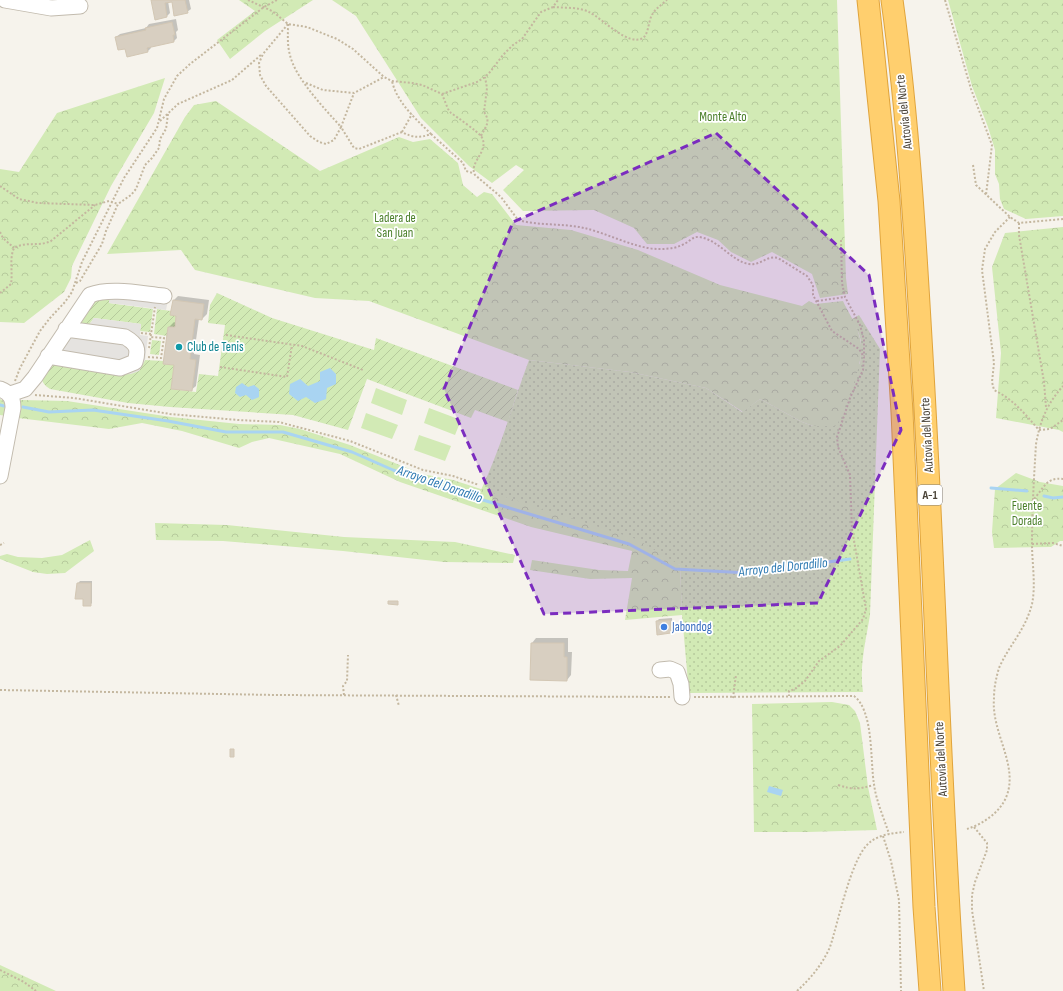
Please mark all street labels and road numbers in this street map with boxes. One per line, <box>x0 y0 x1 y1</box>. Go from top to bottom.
street label: Autovía del Norte <box>892 74 916 151</box>
street label: Autovía del Norte <box>917 397 937 474</box>
road number: A-1 <box>918 485 942 505</box>
street label: Autovía del Norte <box>931 721 951 798</box>

